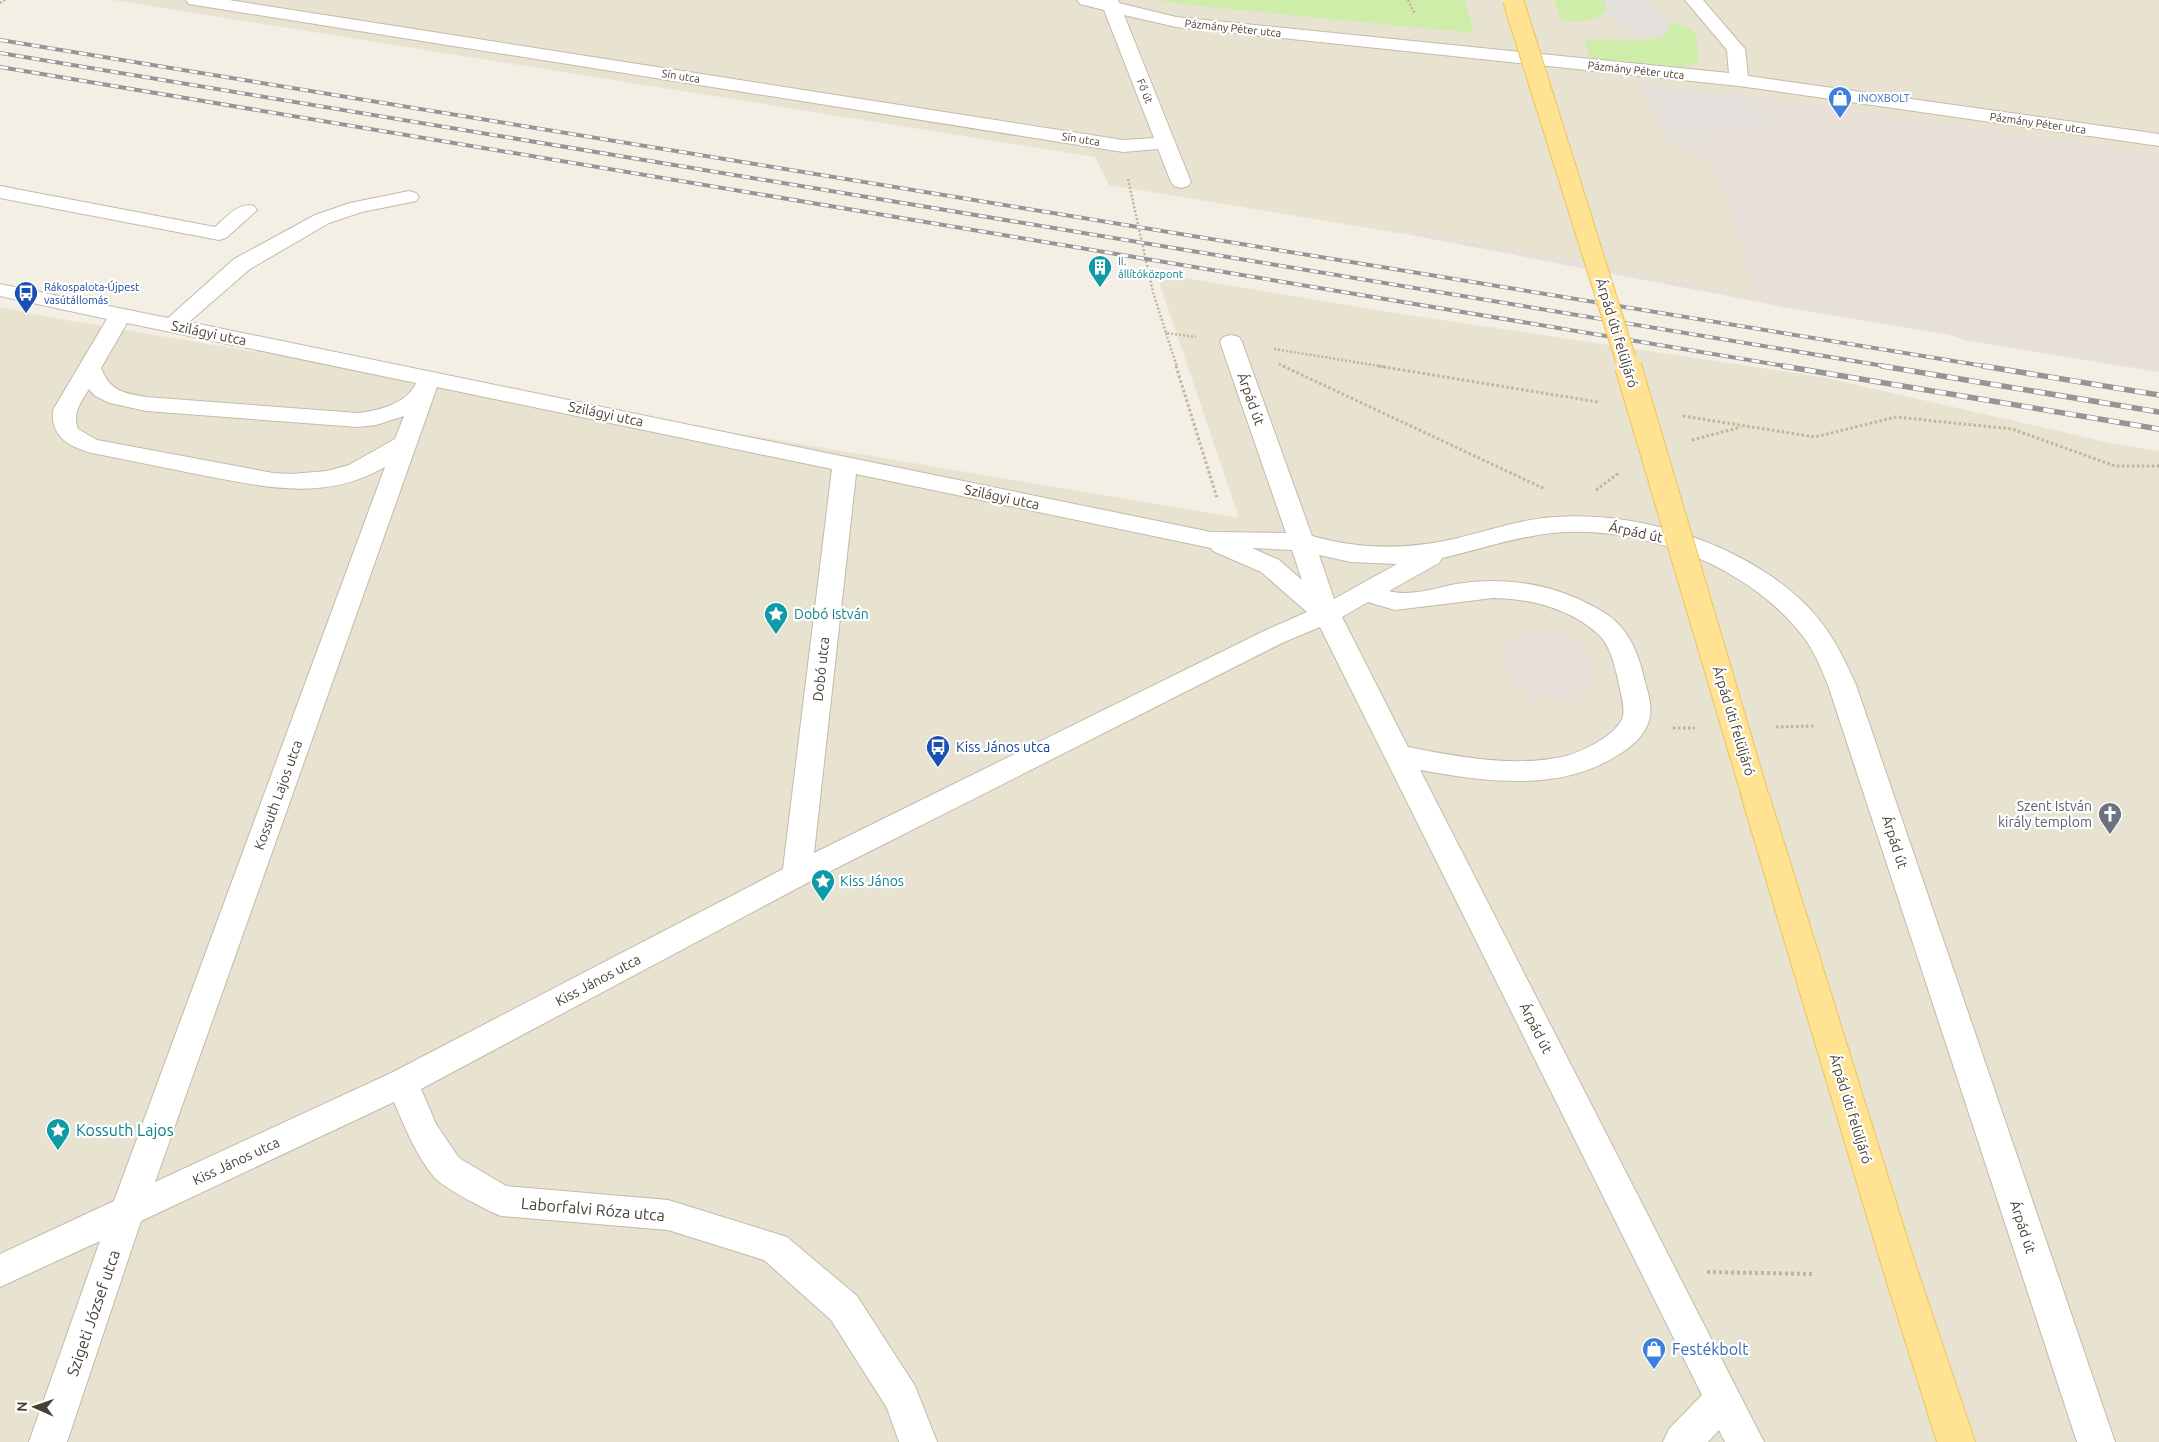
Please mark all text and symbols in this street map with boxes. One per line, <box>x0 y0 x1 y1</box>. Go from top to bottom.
street label: Pázmány Péter utca <box>1184 17 1282 39</box>
street label: Pázmány Péter utca <box>1587 59 1685 81</box>
street label: Sín utca <box>661 67 701 85</box>
street label: Fő út <box>1135 77 1156 106</box>
shop icon: INOXBOLT <box>1827 85 1853 119</box>
place label: INOXBOLT <box>1858 92 1910 104</box>
street label: Pázmány Péter utca <box>1989 110 2087 136</box>
street label: Sín utca <box>1061 130 1101 148</box>
building icon: II. állítóközpont <box>1087 254 1113 288</box>
place label: II. állítóközpont <box>1118 255 1184 280</box>
street label: Árpád úti felüljáró <box>1593 276 1642 390</box>
bus stop icon: Rákospalota-Újpest vasútállomás <box>13 280 39 314</box>
place label: Rákospalota-Újpest vasútállomás <box>44 280 140 306</box>
street label: Szilágyi utca <box>170 317 248 349</box>
street label: Árpád út <box>1234 370 1269 428</box>
street label: Szilágyi utca <box>567 398 645 430</box>
street label: Szilágyi utca <box>963 481 1041 513</box>
street label: Árpád út <box>1608 518 1665 546</box>
place icon: Dobó István <box>763 601 789 635</box>
place label: Dobó István <box>794 606 869 622</box>
street label: Dobó utca <box>810 636 832 702</box>
street label: Árpád úti felüljáró <box>1710 664 1759 778</box>
bus stop icon: Kiss János utca <box>925 734 951 768</box>
street label: Kossuth Lajos utca <box>251 738 305 852</box>
place label: Kiss János utca <box>956 739 1050 755</box>
place label: Szent István király templom <box>1998 798 2092 830</box>
church icon: Szent István király templom <box>2097 801 2123 835</box>
street label: Árpád út <box>1879 813 1912 871</box>
place icon: Kiss János <box>810 868 836 902</box>
place label: Kiss János <box>840 873 904 889</box>
street label: Kiss János utca <box>553 951 643 1009</box>
street label: Árpád út <box>1516 1000 1557 1056</box>
street label: Árpád úti felüljáró <box>1827 1052 1876 1166</box>
place icon: Kossuth Lajos <box>45 1117 71 1151</box>
place label: Kossuth Lajos <box>76 1121 174 1139</box>
street label: Kiss János utca <box>190 1134 282 1188</box>
street label: Laborfalvi Róza utca <box>520 1194 666 1224</box>
street label: Árpád út <box>2007 1198 2040 1256</box>
street label: Szigeti József utca <box>63 1247 123 1379</box>
shop icon: Festékbolt <box>1641 1336 1667 1370</box>
place label: Festékbolt <box>1672 1340 1749 1358</box>
north arrow <box>10 1382 60 1432</box>
text: N <box>14 1401 30 1412</box>

